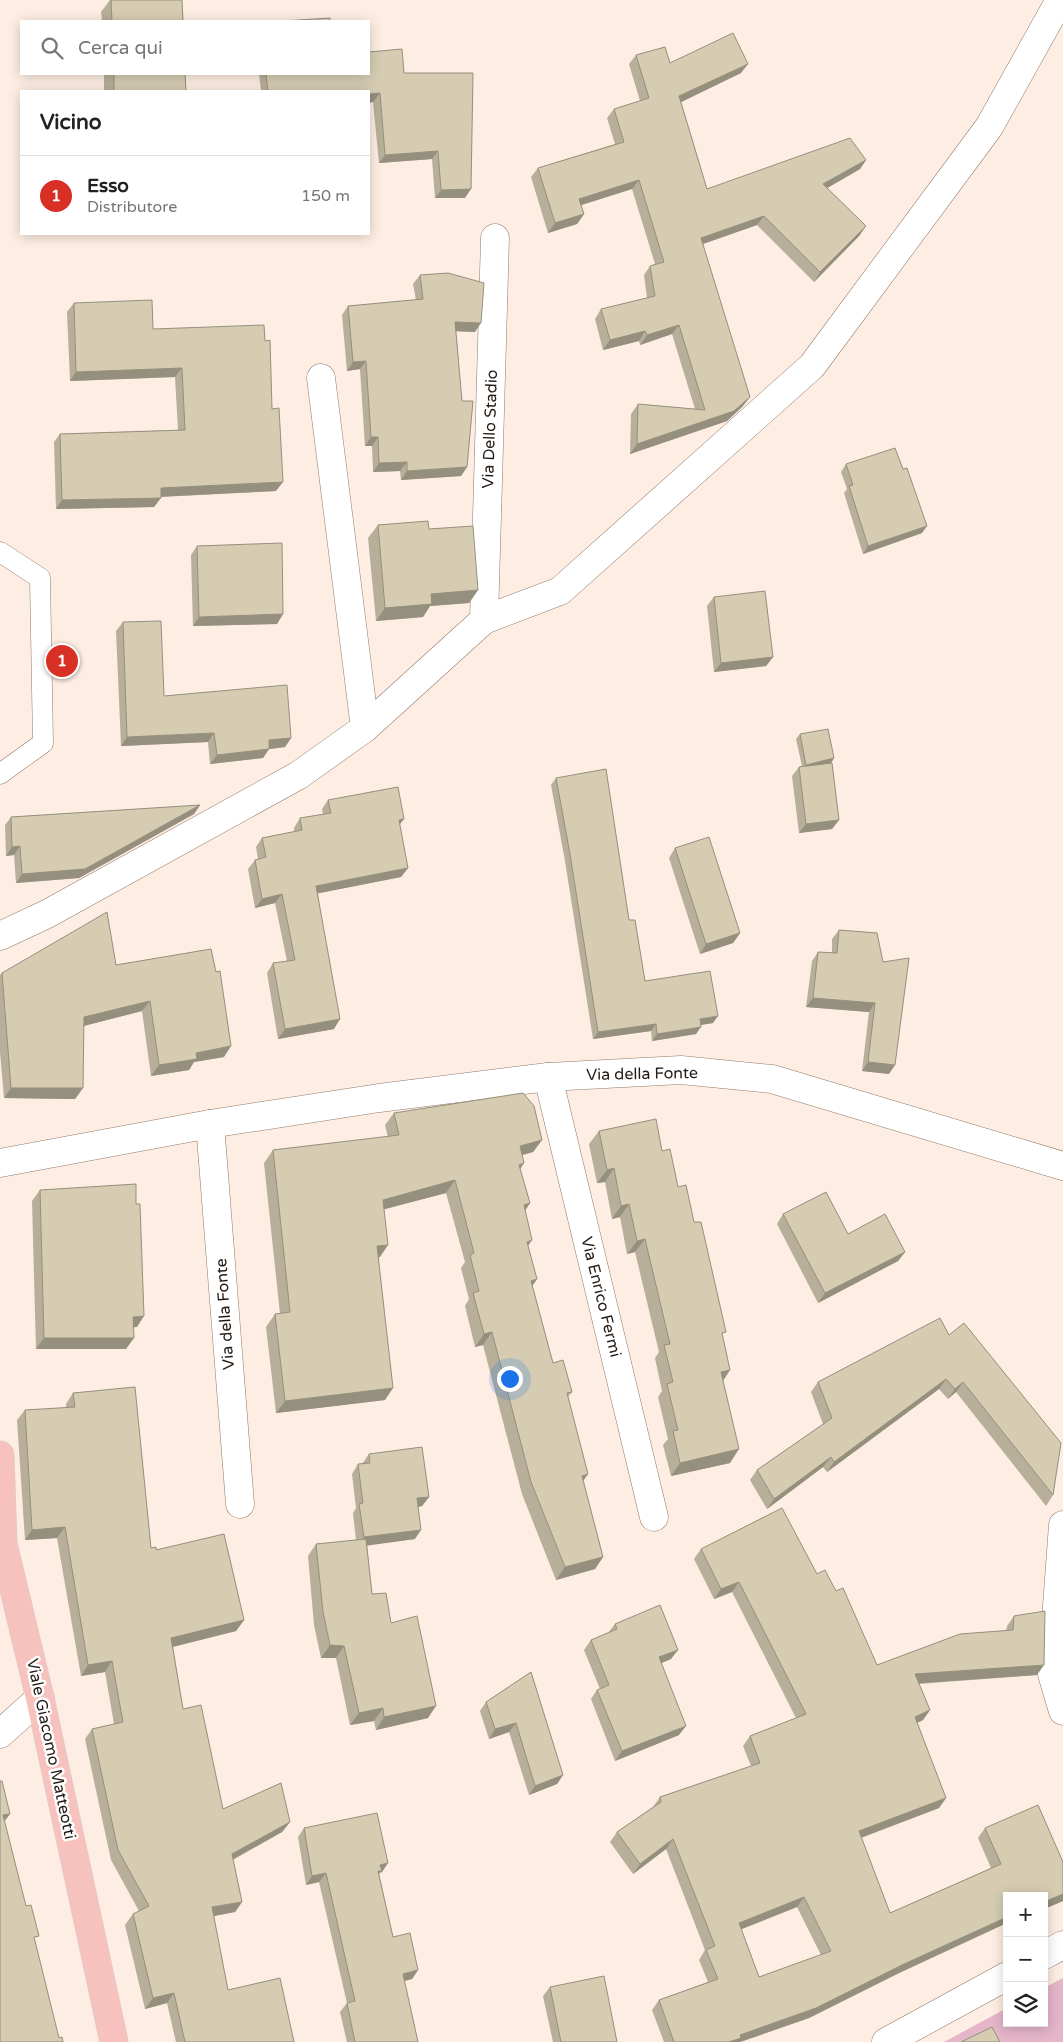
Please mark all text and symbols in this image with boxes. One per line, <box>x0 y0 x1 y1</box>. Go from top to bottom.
search box <box>20 20 370 75</box>
icon: search <box>38 34 66 62</box>
text: Cerca qui <box>78 37 163 59</box>
text: Vicino <box>40 110 102 135</box>
text: Esso <box>87 175 129 197</box>
text: 1 <box>51 186 61 206</box>
text: 150 m <box>301 186 350 206</box>
text: Distributore <box>87 197 177 217</box>
street label: Via Dello Stadio <box>478 369 502 489</box>
pin: 1 <box>46 642 78 680</box>
street label: Via della Fonte <box>586 1063 698 1085</box>
street label: Via Enrico Fermi <box>576 1235 626 1359</box>
street label: Via della Fonte <box>211 1258 239 1370</box>
your location <box>497 1366 523 1392</box>
street label: Viale Giacomo Matteotti <box>22 1657 80 1841</box>
map controls <box>1003 1892 1048 2027</box>
button: + <box>1003 1892 1048 1937</box>
button: − <box>1003 1937 1048 1982</box>
button: layers <box>1003 1982 1048 2027</box>

